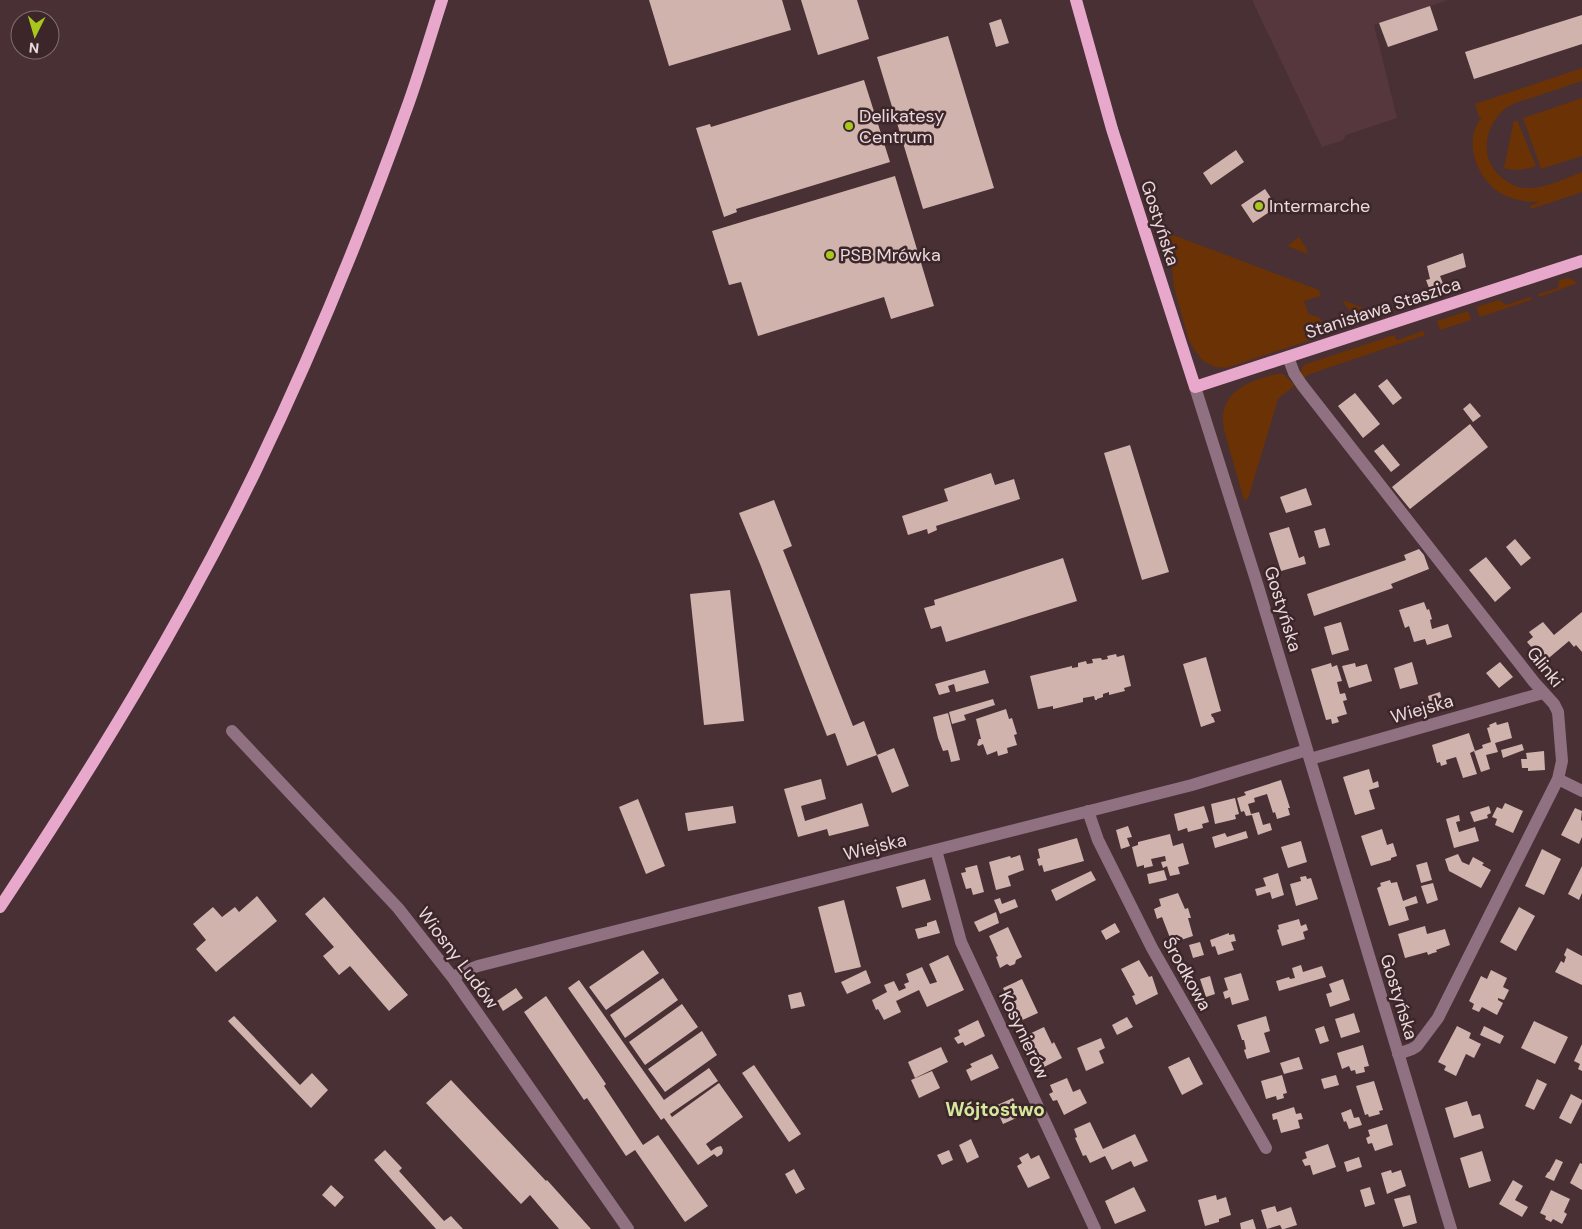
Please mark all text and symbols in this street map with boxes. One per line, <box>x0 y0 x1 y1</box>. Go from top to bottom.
north arrow <box>10 10 60 60</box>
text: N <box>28 39 40 57</box>
place label: Delikatesy Centrum <box>859 104 944 149</box>
marker: Delikatesy Centrum <box>843 120 855 132</box>
street label: Gostyńska <box>1135 177 1185 269</box>
place label: Intermarche <box>1269 194 1370 218</box>
marker: Intermarche <box>1253 200 1265 212</box>
place label: PSB Mrówka <box>840 243 941 267</box>
marker: PSB Mrówka <box>824 249 836 261</box>
street label: Stanisława Staszica <box>1302 272 1464 344</box>
street label: Gostyńska <box>1259 563 1307 655</box>
street label: Glinki <box>1521 642 1569 692</box>
street label: Wiejska <box>1388 689 1456 729</box>
street label: Wiejska <box>841 828 909 866</box>
street label: Wiosny Ludów <box>412 902 504 1014</box>
street label: Środkowa <box>1157 933 1217 1015</box>
street label: Gostyńska <box>1375 951 1423 1043</box>
street label: Kosynierów <box>993 987 1055 1083</box>
district label: Wójtostwo <box>945 1097 1045 1122</box>

